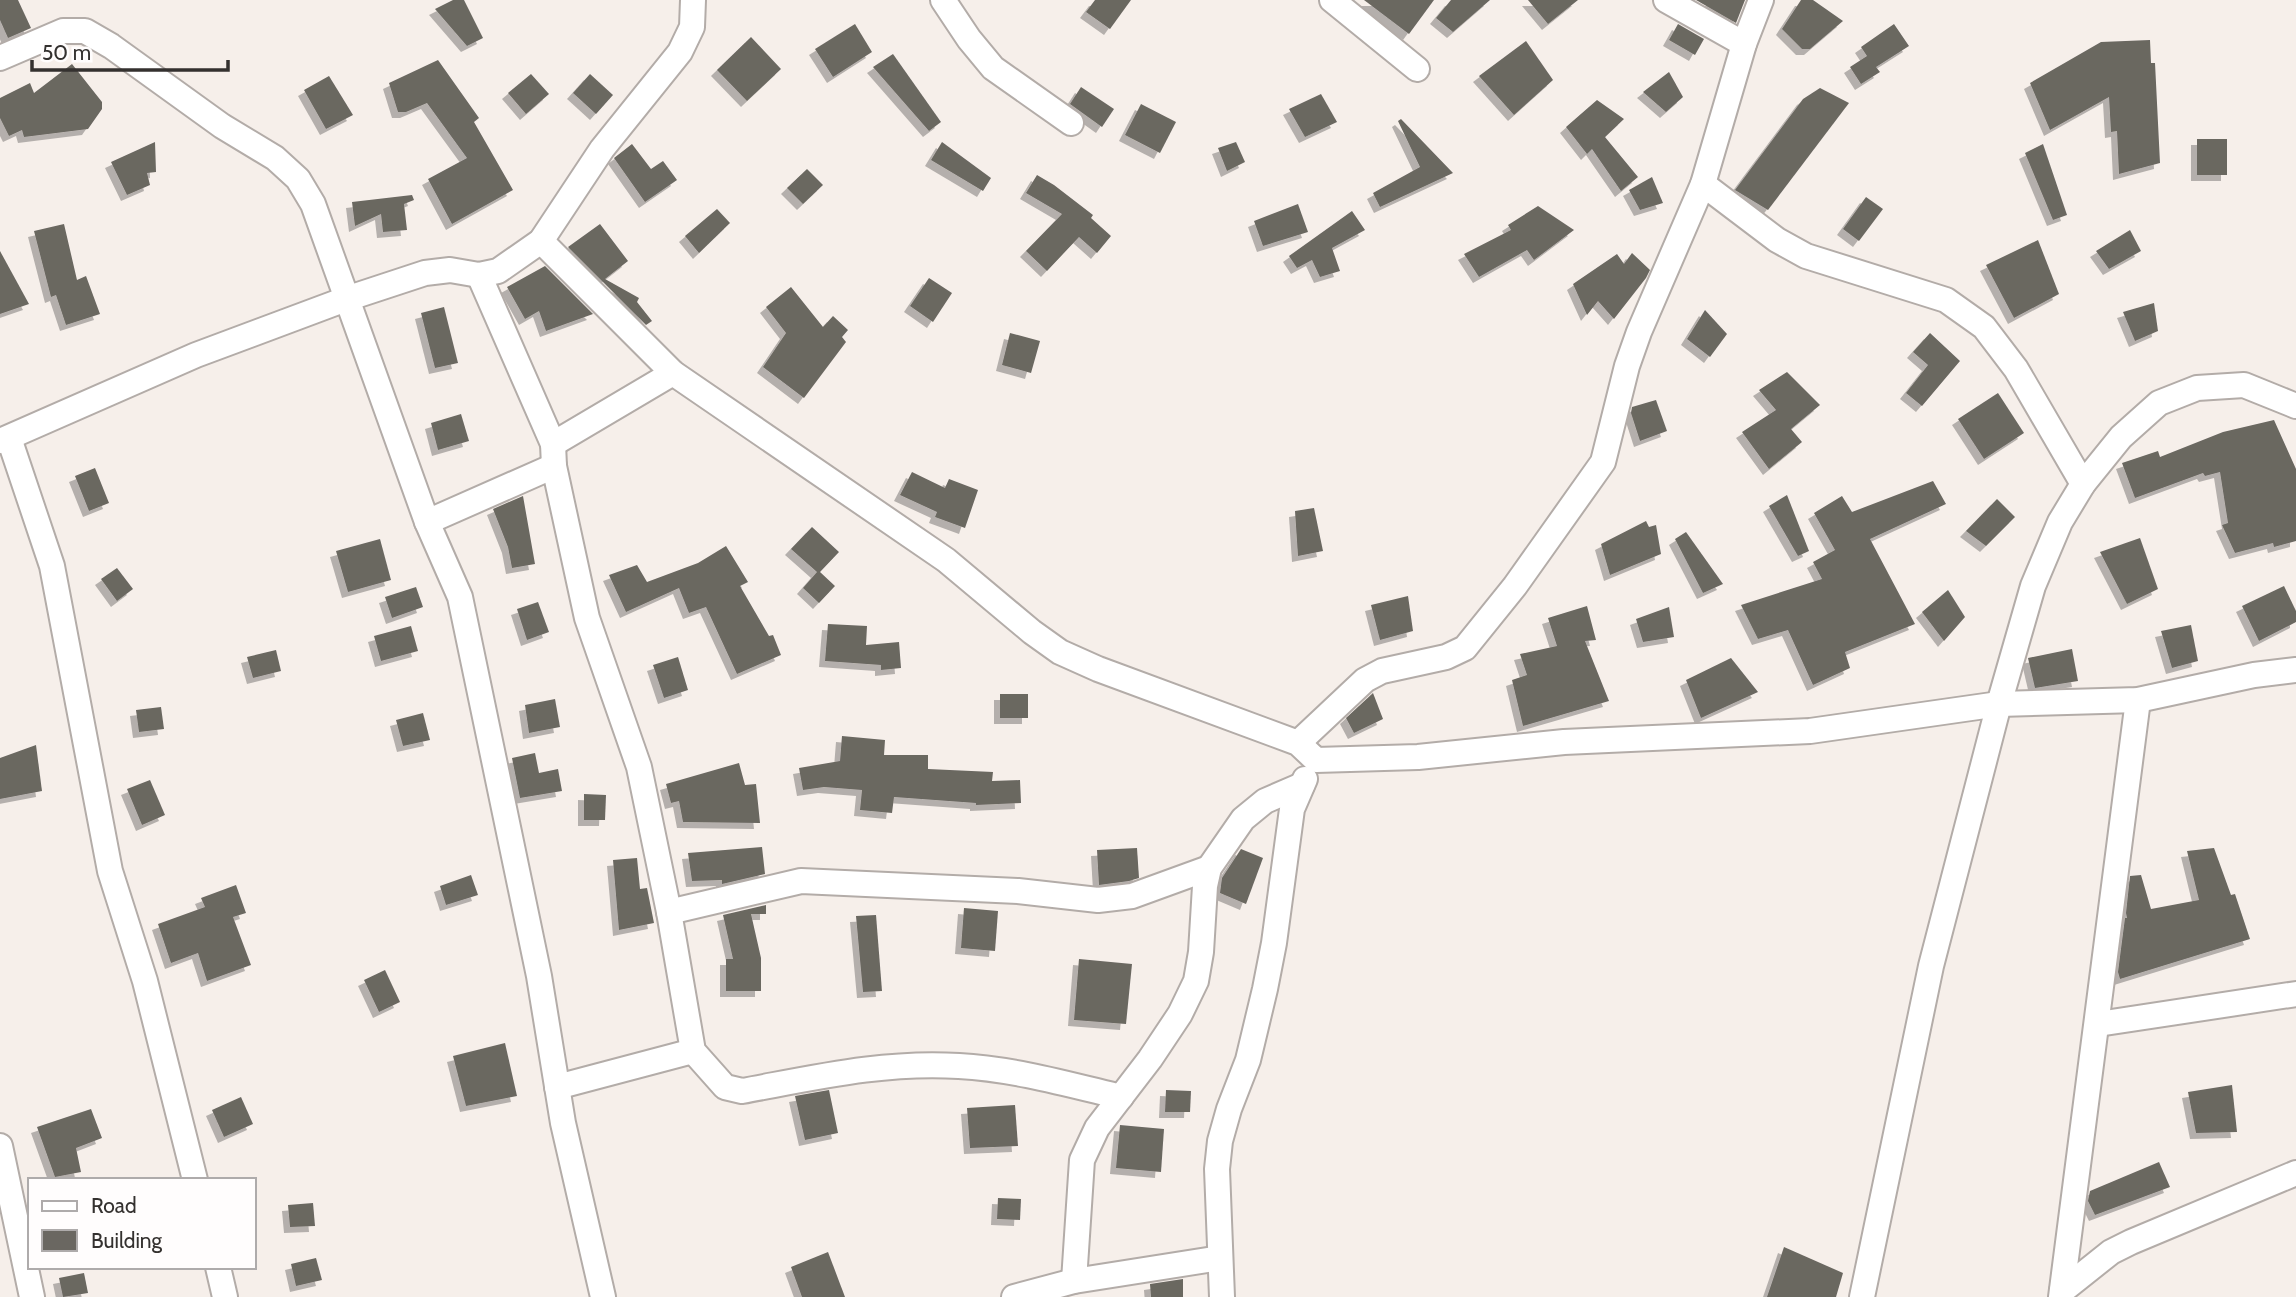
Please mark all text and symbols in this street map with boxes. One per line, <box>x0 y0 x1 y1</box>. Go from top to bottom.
scale bar <box>32 28 228 72</box>
text: 50 m <box>42 40 91 65</box>
legend <box>28 1178 256 1269</box>
text: Road <box>91 1193 137 1218</box>
text: Building <box>91 1228 163 1253</box>

